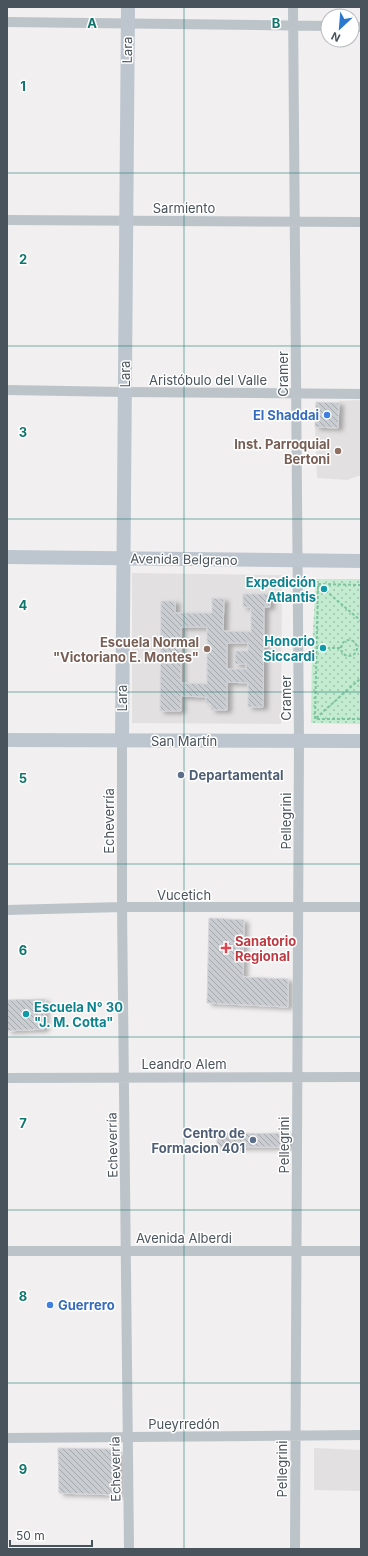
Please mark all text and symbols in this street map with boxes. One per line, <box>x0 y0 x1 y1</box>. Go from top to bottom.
north arrow <box>320 8 360 48</box>
text: A <box>87 15 97 31</box>
text: B <box>272 15 281 31</box>
text: N <box>329 29 342 45</box>
street label: Lara <box>119 36 135 64</box>
text: 1 <box>20 78 26 94</box>
street label: Sarmiento <box>153 200 215 216</box>
text: 2 <box>19 251 27 267</box>
street label: Cramer <box>275 351 291 397</box>
street label: Lara <box>117 361 133 387</box>
street label: Aristóbulo del Valle <box>149 372 267 388</box>
place label: El Shaddai <box>253 407 319 423</box>
marker: El Shaddai <box>322 410 332 420</box>
text: 3 <box>19 424 27 440</box>
place label: Inst. Parroquial Bertoni <box>234 436 330 467</box>
marker: Inst. Parroquial Bertoni <box>333 446 343 456</box>
street label: Avenida Belgrano <box>130 550 238 568</box>
place label: Expedición Atlantis <box>246 574 316 605</box>
marker: Expedición Atlantis <box>319 584 329 594</box>
text: 4 <box>19 597 28 613</box>
place label: Honorio Siccardi <box>263 633 315 664</box>
place label: Escuela Normal "Victoriano E. Montes" <box>53 634 199 665</box>
marker: Honorio Siccardi <box>318 643 328 653</box>
marker: Escuela Normal "Victoriano E. Montes" <box>202 644 212 654</box>
street label: Cramer <box>278 675 294 721</box>
street label: Lara <box>114 685 130 711</box>
street label: San Martín <box>151 733 217 749</box>
place label: Departamental <box>189 767 284 783</box>
text: 5 <box>19 770 27 786</box>
marker: Departamental <box>176 770 186 780</box>
street label: Echeverría <box>101 788 117 854</box>
street label: Pellegrini <box>278 793 294 849</box>
street label: Vucetich <box>157 887 211 903</box>
place label: Sanatorio Regional <box>235 933 296 964</box>
text: 6 <box>19 942 27 958</box>
marker: Sanatorio Regional <box>220 942 232 954</box>
place label: Escuela N° 30 "J. M. Cotta" <box>34 999 123 1030</box>
marker: Escuela N° 30 "J. M. Cotta" <box>21 1009 31 1019</box>
street label: Leandro Alem <box>141 1056 227 1072</box>
street label: Echeverría <box>103 1112 121 1178</box>
text: 7 <box>19 1115 27 1131</box>
street label: Pellegrini <box>276 1117 292 1173</box>
place label: Centro de Formacion 401 <box>151 1125 245 1156</box>
marker: Centro de Formacion 401 <box>248 1135 258 1145</box>
street label: Avenida Alberdi <box>136 1230 232 1246</box>
text: 8 <box>19 1288 27 1304</box>
place label: Guerrero <box>58 1297 115 1313</box>
marker: Guerrero <box>45 1300 55 1310</box>
street label: Pueyrredón <box>148 1416 220 1432</box>
street label: Echeverría <box>106 1436 124 1502</box>
street label: Pellegrini <box>274 1441 290 1497</box>
text: 9 <box>19 1461 27 1477</box>
scale bar <box>10 1522 92 1548</box>
text: 50 m <box>16 1528 45 1543</box>

